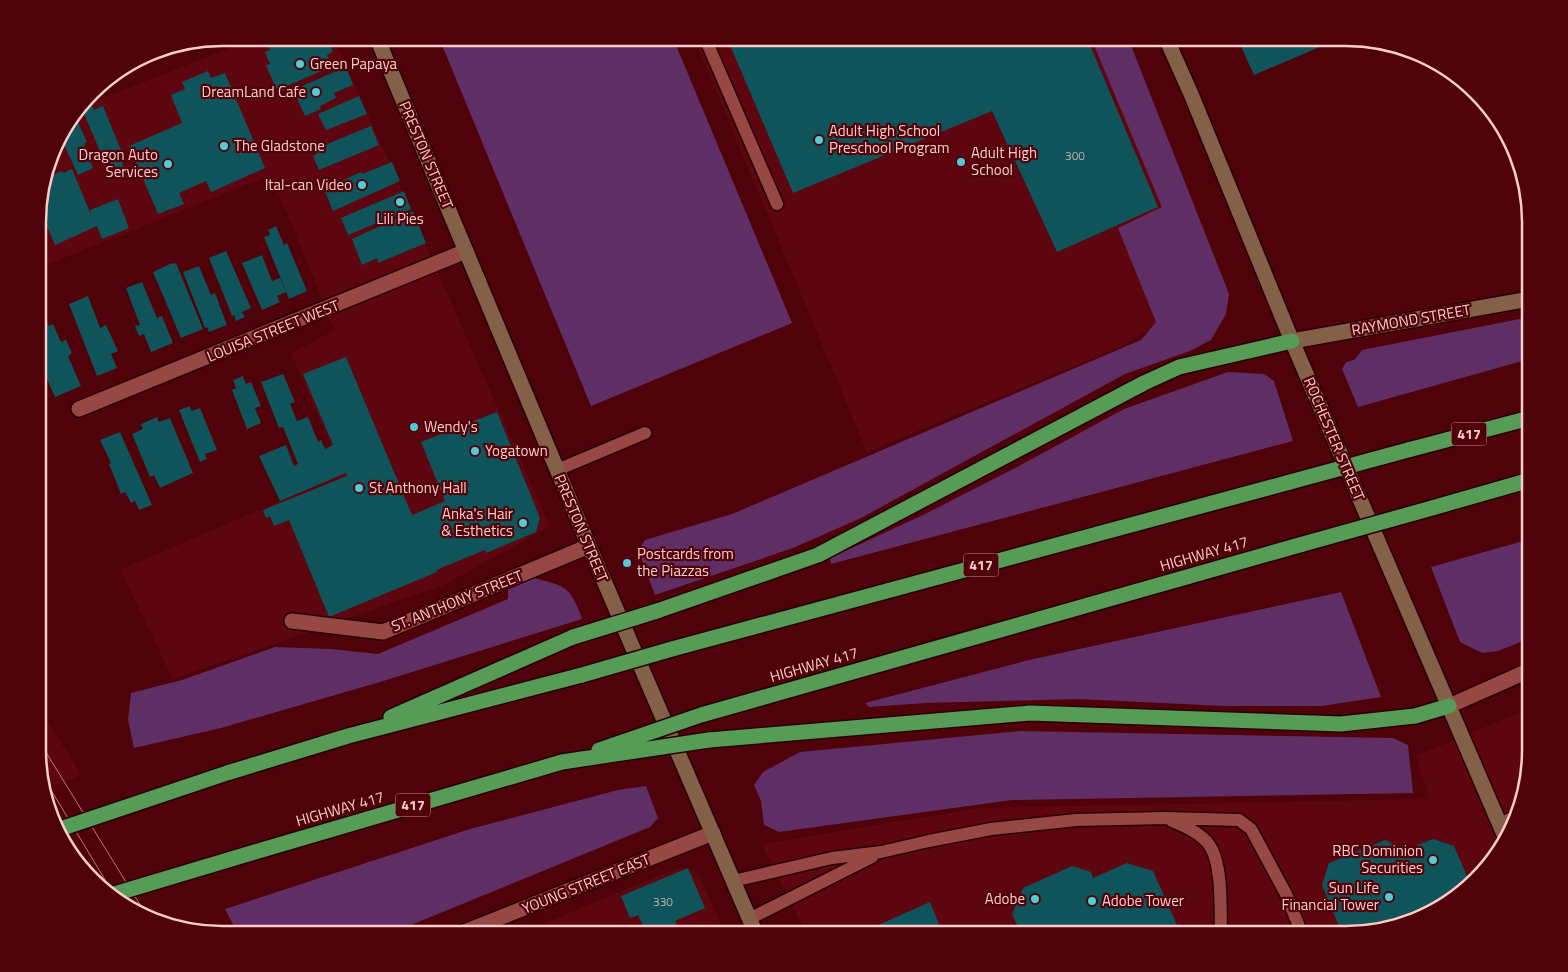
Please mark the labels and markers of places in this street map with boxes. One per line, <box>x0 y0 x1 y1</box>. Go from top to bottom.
place label: Green Papaya <box>310 52 398 75</box>
marker: Green Papaya <box>294 58 306 70</box>
place label: DreamLand Cafe <box>202 80 306 103</box>
marker: DreamLand Cafe <box>310 86 322 98</box>
place label: Adult High School Preschool Program <box>829 119 950 159</box>
place label: The Gladstone <box>234 134 325 157</box>
marker: Adult High School Preschool Program <box>813 134 825 146</box>
marker: The Gladstone <box>218 140 230 152</box>
place label: Adult High School <box>971 141 1037 181</box>
place label: Dragon Auto Services <box>79 143 158 183</box>
marker: Adult High School <box>955 156 967 168</box>
marker: Dragon Auto Services <box>162 158 174 170</box>
place label: Ital-can Video <box>265 173 352 196</box>
marker: Ital-can Video <box>356 179 368 191</box>
marker: Lili Pies <box>394 196 406 208</box>
place label: Lili Pies <box>376 207 424 230</box>
place label: Wendy's <box>424 415 478 438</box>
marker: Wendy's <box>408 421 420 433</box>
place label: Yogatown <box>485 439 548 462</box>
marker: Yogatown <box>469 445 481 457</box>
place label: St Anthony Hall <box>369 476 467 499</box>
marker: St Anthony Hall <box>353 482 365 494</box>
place label: Anka's Hair & Esthetics <box>441 502 513 542</box>
marker: Anka's Hair & Esthetics <box>517 517 529 529</box>
place label: Postcards from the Piazzas <box>637 542 734 582</box>
marker: Postcards from the Piazzas <box>621 557 633 569</box>
place label: RBC Dominion Securities <box>1332 839 1423 879</box>
marker: RBC Dominion Securities <box>1427 854 1439 866</box>
place label: Sun Life Financial Tower <box>1282 876 1379 916</box>
place label: Adobe <box>985 887 1025 910</box>
place label: Adobe Tower <box>1102 889 1184 912</box>
marker: Sun Life Financial Tower <box>1383 891 1395 903</box>
marker: Adobe <box>1029 893 1041 905</box>
marker: Adobe Tower <box>1086 895 1098 907</box>

